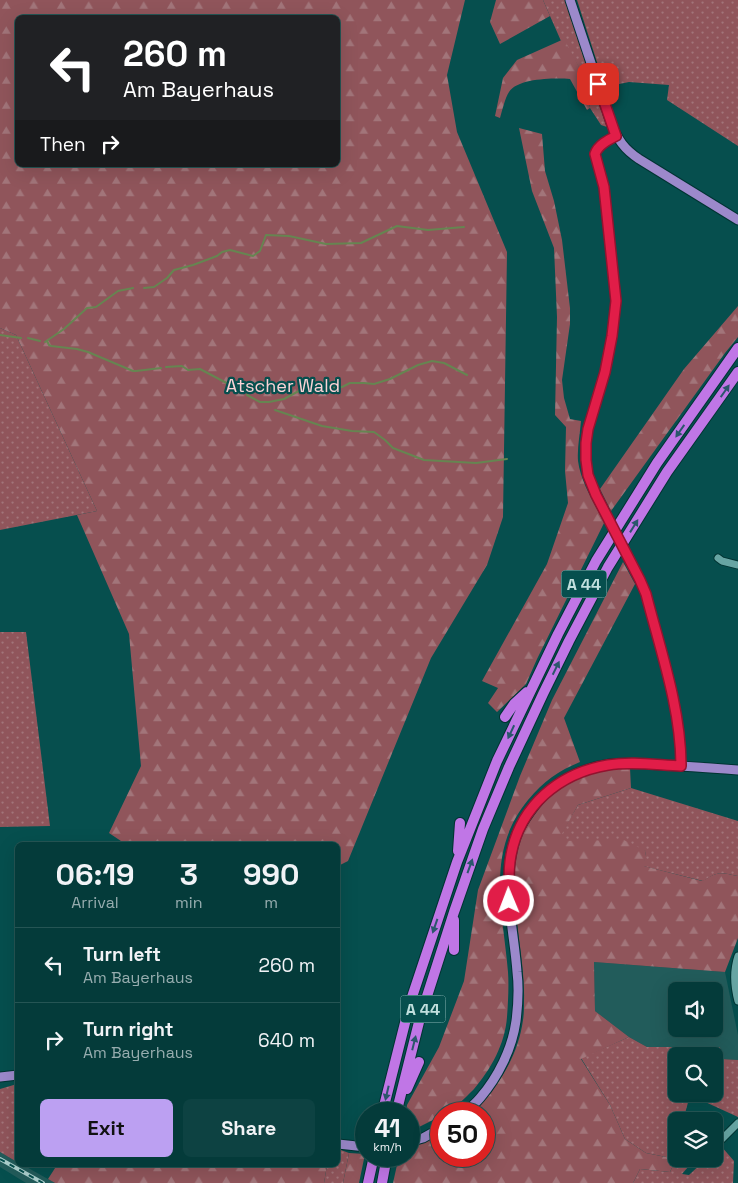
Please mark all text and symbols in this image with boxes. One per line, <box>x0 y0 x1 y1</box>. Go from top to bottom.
text: 260 m <box>123 32 227 76</box>
icon: left <box>40 35 105 100</box>
pin <box>577 63 619 105</box>
icon: arrive <box>584 70 612 98</box>
text: Am Bayerhaus <box>123 75 274 103</box>
icon: right <box>96 130 124 158</box>
text: Then <box>40 132 86 157</box>
park label: Atscher Wald <box>226 374 340 397</box>
one-way arrow <box>720 384 730 398</box>
one-way arrow <box>675 424 685 438</box>
one-way arrow <box>630 519 639 532</box>
road number: A 44 <box>562 570 606 598</box>
one-way arrow <box>552 661 560 675</box>
one-way arrow <box>507 725 515 739</box>
text: 06:19 <box>55 855 135 894</box>
text: 3 <box>180 855 198 894</box>
text: 990 <box>243 855 300 894</box>
one-way arrow <box>467 858 474 873</box>
position arrow <box>482 874 534 926</box>
text: Arrival <box>71 892 119 913</box>
text: min <box>175 892 203 913</box>
text: m <box>264 892 278 913</box>
one-way arrow <box>431 918 438 933</box>
text: Turn left <box>83 942 161 967</box>
icon: left <box>40 951 68 979</box>
text: 260 m <box>259 953 315 978</box>
text: Am Bayerhaus <box>83 967 193 988</box>
map controls <box>668 982 723 1167</box>
button: sound <box>668 982 723 1037</box>
road number: A 44 <box>400 996 446 1022</box>
text: Turn right <box>83 1017 173 1042</box>
icon: right <box>40 1026 68 1054</box>
text: 640 m <box>258 1028 315 1053</box>
one-way arrow <box>410 1036 418 1051</box>
text: Am Bayerhaus <box>83 1042 193 1063</box>
button: search <box>668 1047 723 1102</box>
one-way arrow <box>383 1085 391 1100</box>
button: Exit <box>40 1099 173 1157</box>
button: Share <box>183 1099 315 1157</box>
speed limit sign: 50 <box>430 1102 495 1167</box>
text: 41 <box>374 1112 401 1144</box>
button: layers <box>668 1112 723 1167</box>
text: km/h <box>373 1139 402 1155</box>

